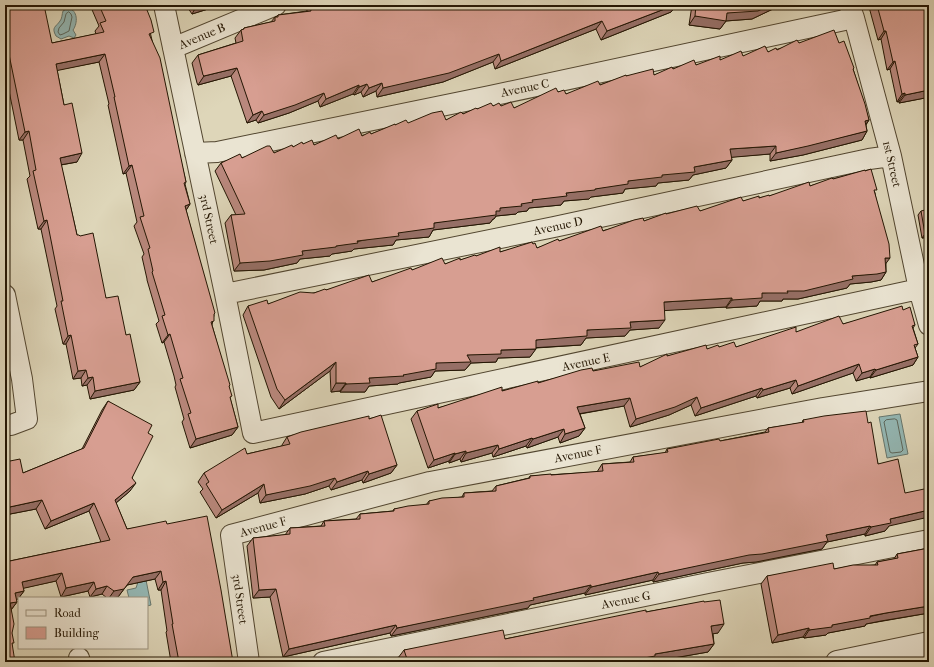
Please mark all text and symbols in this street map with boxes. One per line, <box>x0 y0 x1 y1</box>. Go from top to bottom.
street label: Avenue B <box>176 20 228 52</box>
street label: Avenue C <box>498 76 551 100</box>
street label: 1st Street <box>880 139 904 189</box>
street label: 3rd Street <box>197 193 221 246</box>
street label: Avenue D <box>531 214 584 238</box>
street label: Avenue E <box>560 350 611 374</box>
street label: Avenue F <box>552 442 603 466</box>
street label: Avenue F <box>237 514 288 540</box>
street label: 3rd Street <box>230 573 251 626</box>
street label: Avenue G <box>599 588 652 612</box>
legend <box>18 597 148 649</box>
text: Road <box>54 606 81 620</box>
text: Building <box>54 626 99 640</box>

